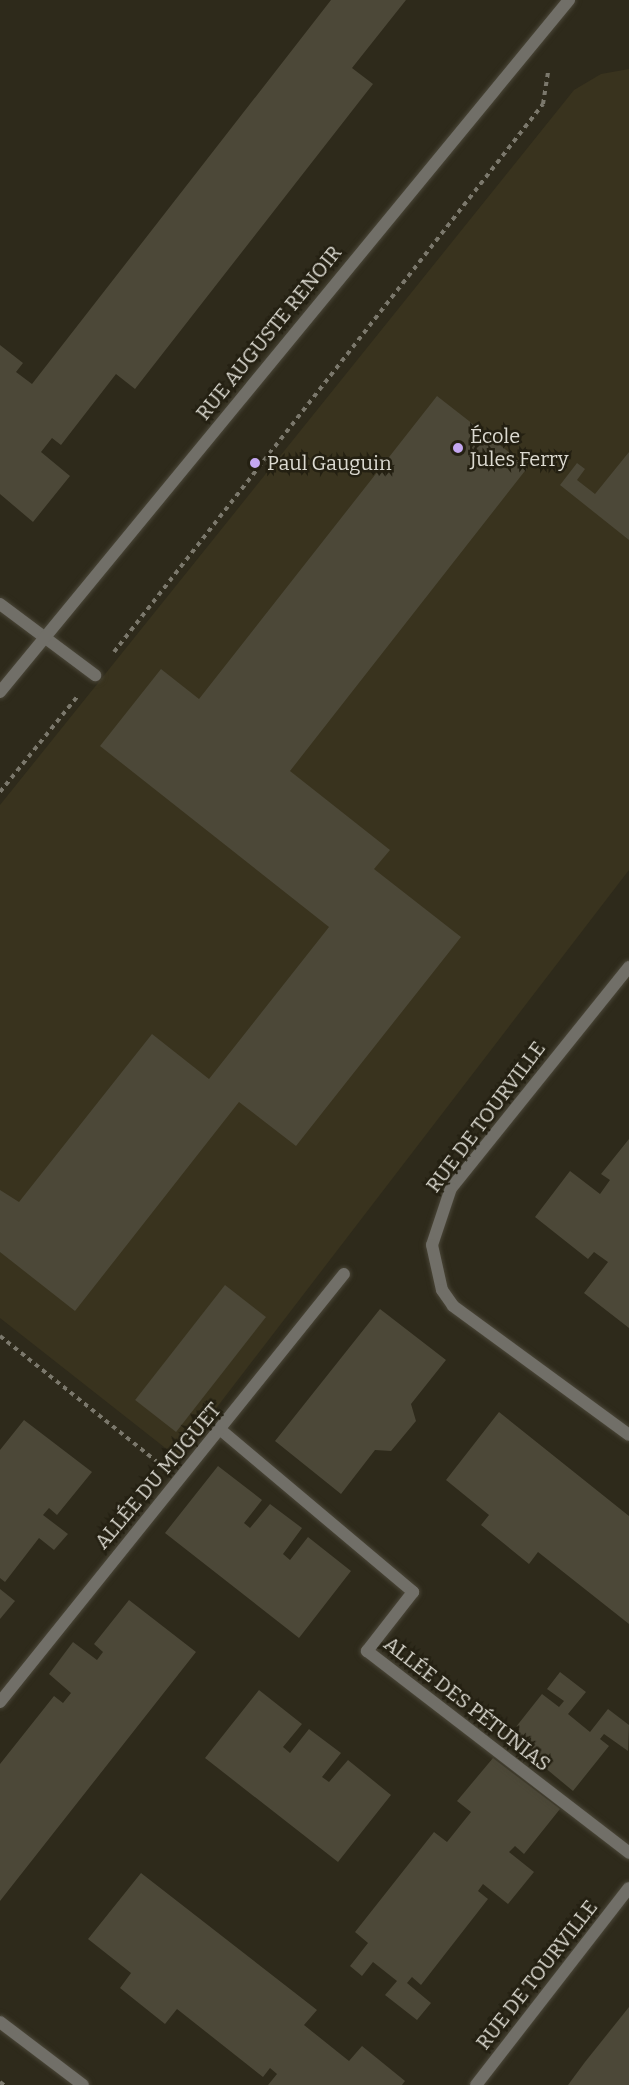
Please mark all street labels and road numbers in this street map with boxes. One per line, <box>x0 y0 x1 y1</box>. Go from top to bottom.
street label: RUE AUGUSTE RENOIR <box>191 241 347 425</box>
street label: RUE DE TOURVILLE <box>421 1037 551 1197</box>
street label: ALLÉE DU MUGUET <box>90 1398 226 1554</box>
street label: ALLÉE DES PÉTUNIAS <box>379 1632 555 1776</box>
street label: RUE DE TOURVILLE <box>471 1896 603 2054</box>

